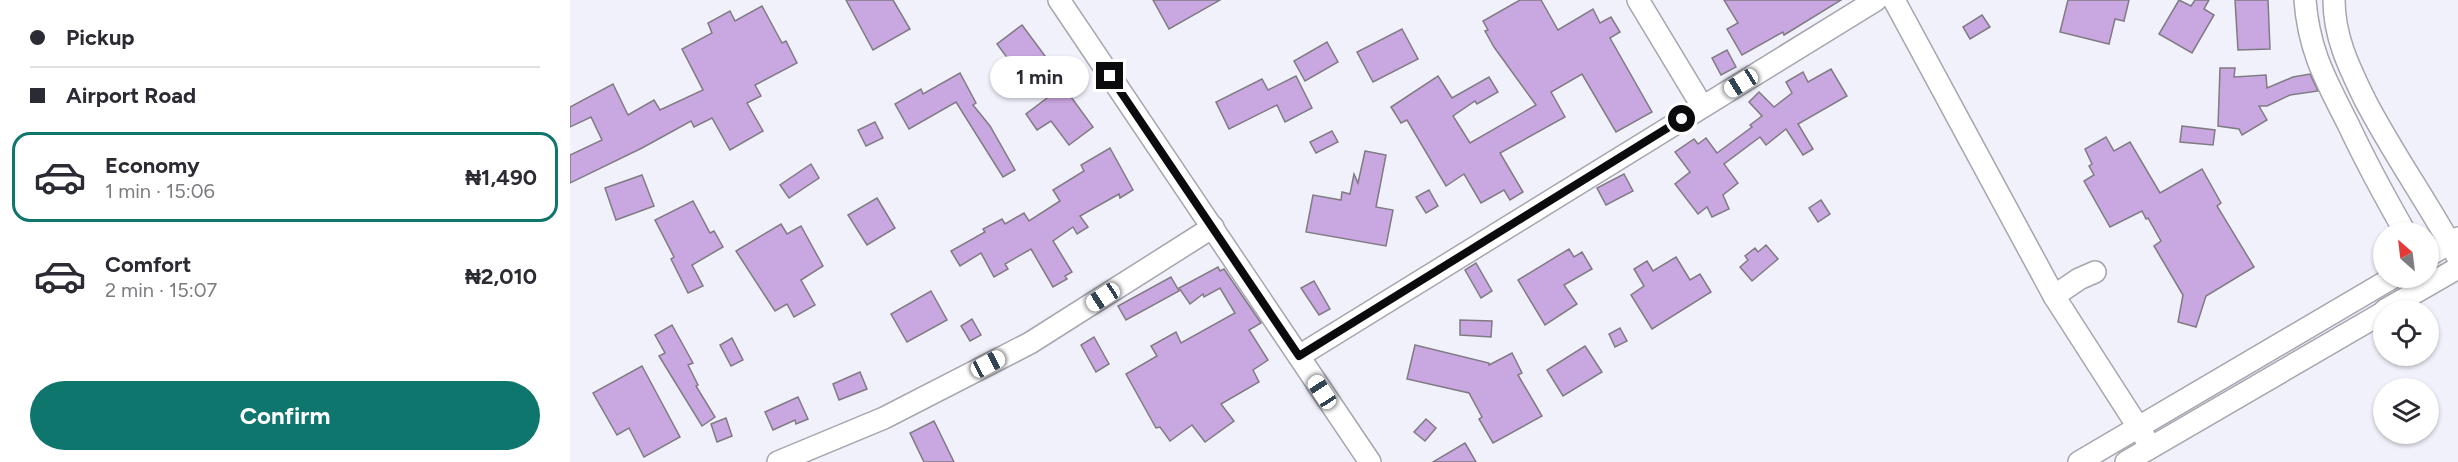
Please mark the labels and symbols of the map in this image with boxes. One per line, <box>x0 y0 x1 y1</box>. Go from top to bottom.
callout: 1 min <box>990 55 1089 97</box>
route end <box>1096 62 1123 89</box>
car <box>1721 66 1761 100</box>
route start <box>1668 105 1695 132</box>
north arrow <box>2373 222 2439 288</box>
car <box>1083 280 1123 314</box>
car <box>968 348 1008 380</box>
car <box>1305 372 1339 412</box>

